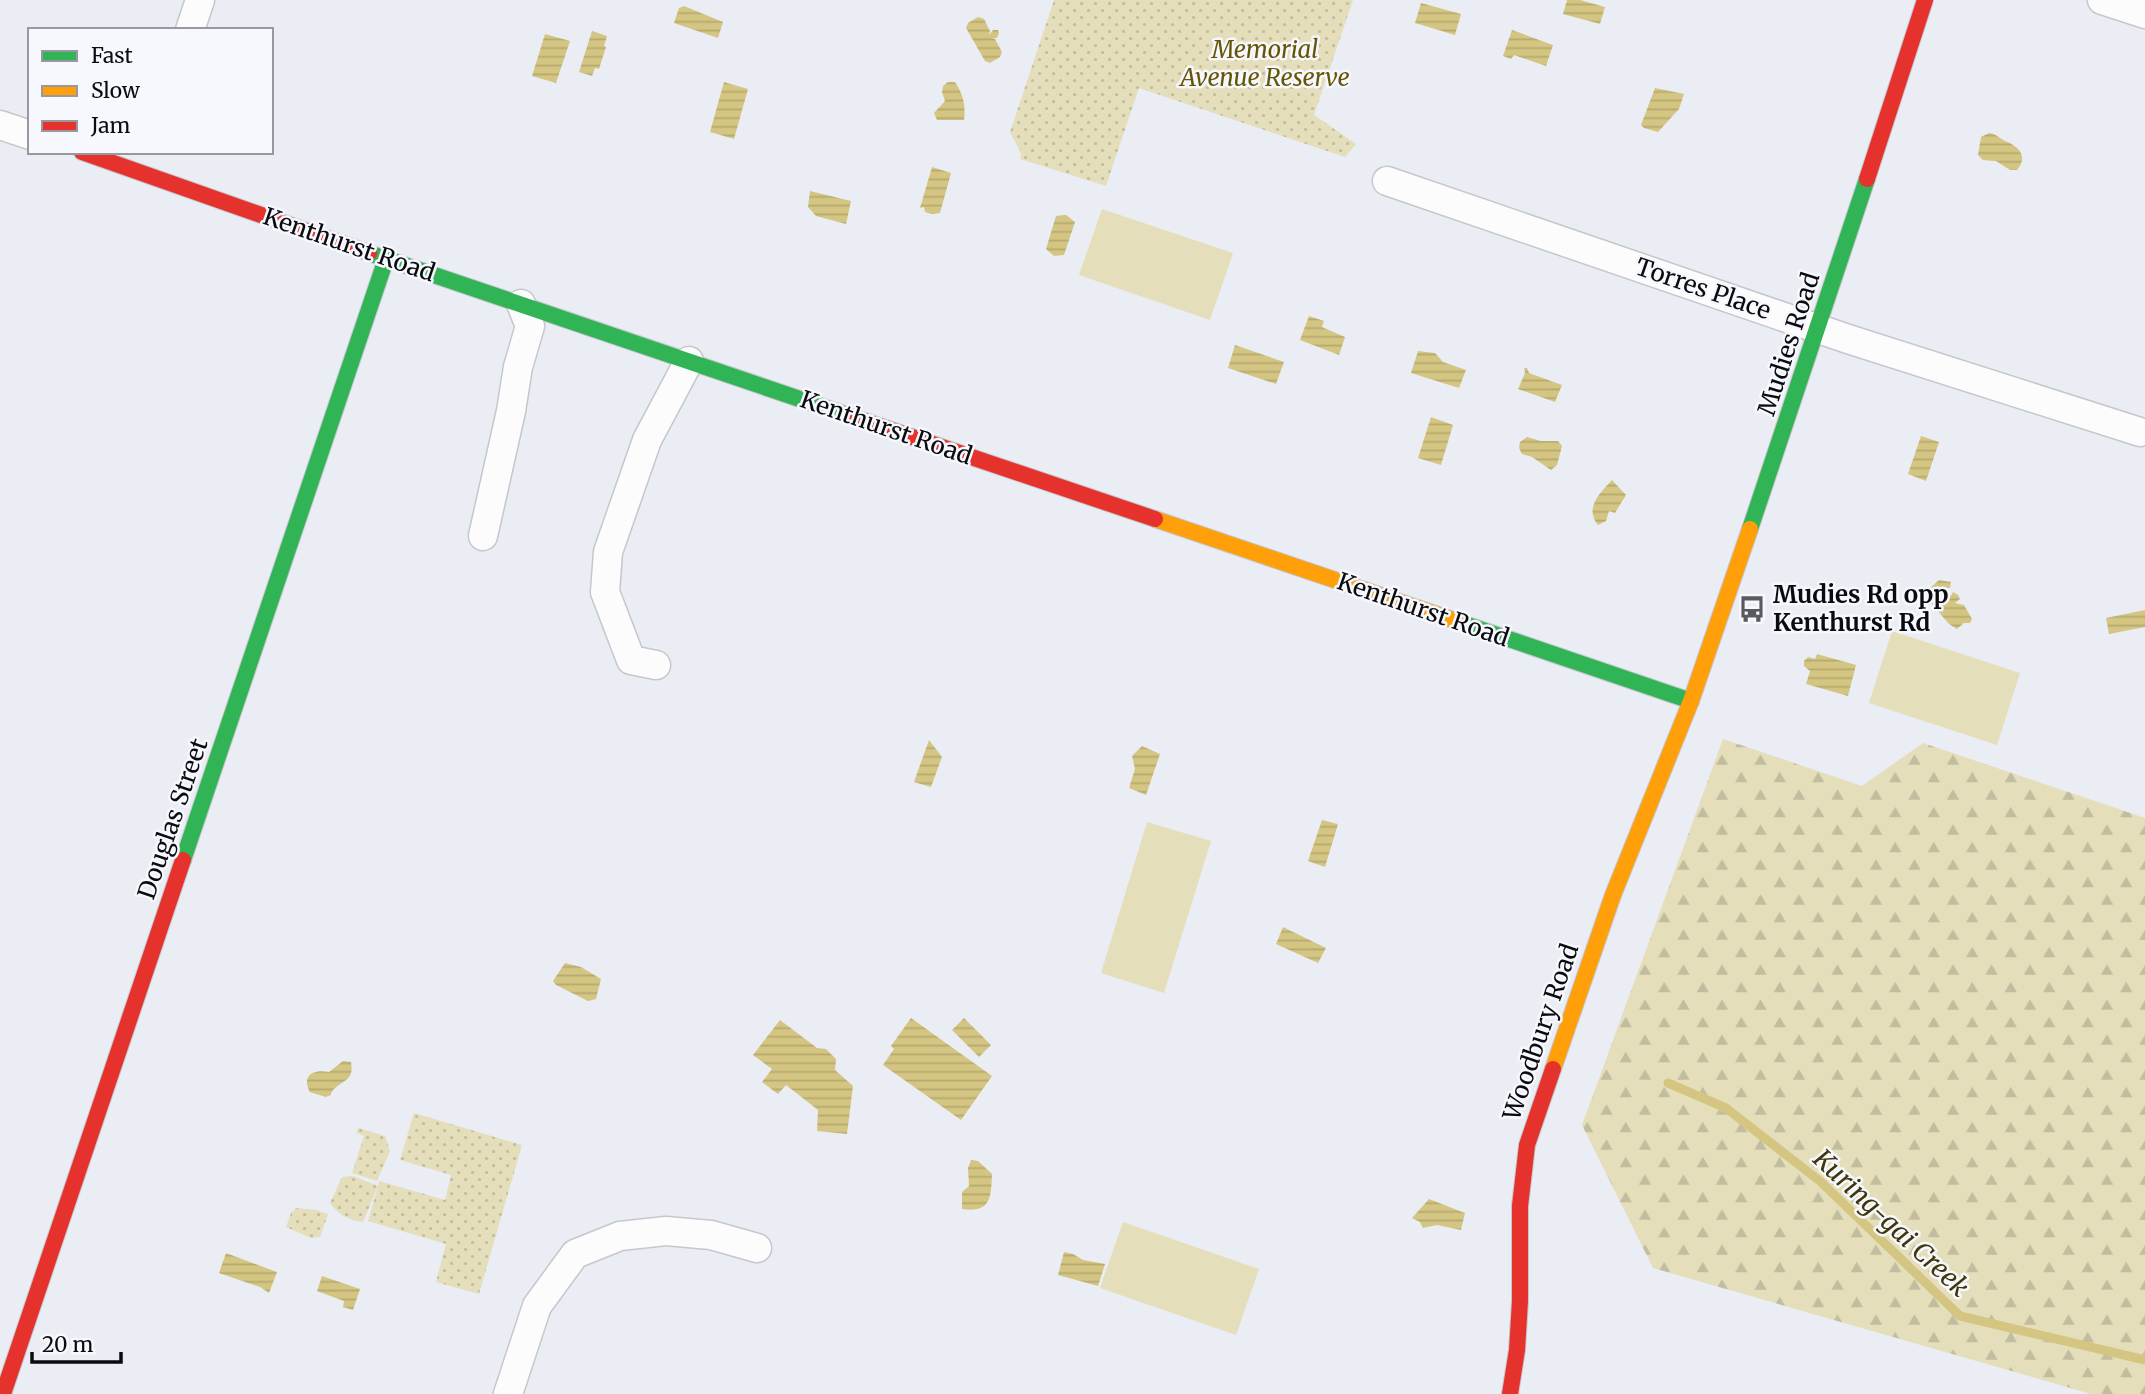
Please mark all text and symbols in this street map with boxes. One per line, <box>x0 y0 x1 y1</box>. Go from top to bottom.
legend <box>28 28 273 154</box>
park label: Memorial Avenue Reserve <box>1178 34 1350 93</box>
text: Fast <box>91 42 133 69</box>
text: Slow <box>91 77 140 104</box>
text: Jam <box>90 112 130 139</box>
street label: Kenthurst Road <box>259 201 439 288</box>
street label: Torres Place <box>1631 251 1775 326</box>
street label: Mudies Road <box>1751 268 1826 419</box>
street label: Kenthurst Road <box>796 384 976 471</box>
street label: Kenthurst Road <box>1333 566 1513 653</box>
place label: Mudies Rd opp Kenthurst Rd <box>1773 579 1949 638</box>
bus stop icon: Mudies Rd opp Kenthurst Rd <box>1737 594 1767 624</box>
street label: Douglas Street <box>131 734 215 903</box>
street label: Woodbury Road <box>1495 939 1585 1125</box>
water label: Kuring-gai Creek <box>1806 1141 1976 1303</box>
scale bar <box>32 1320 121 1364</box>
text: 20 m <box>42 1331 94 1358</box>

